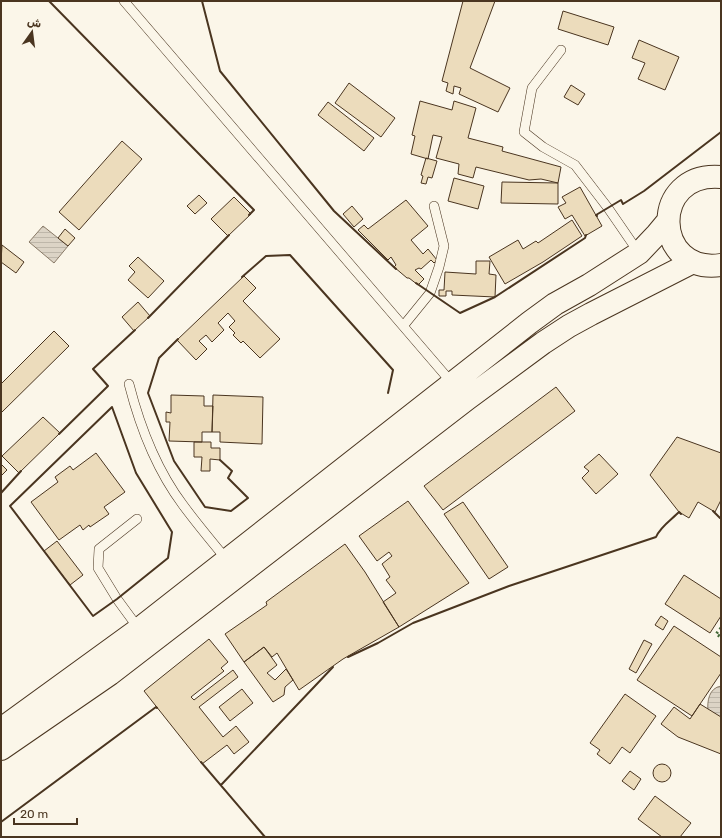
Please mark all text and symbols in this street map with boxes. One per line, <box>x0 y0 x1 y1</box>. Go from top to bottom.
north arrow <box>12 12 52 52</box>
text: ش <box>26 15 43 31</box>
scale bar <box>14 800 77 826</box>
text: 20 m <box>20 807 48 821</box>

